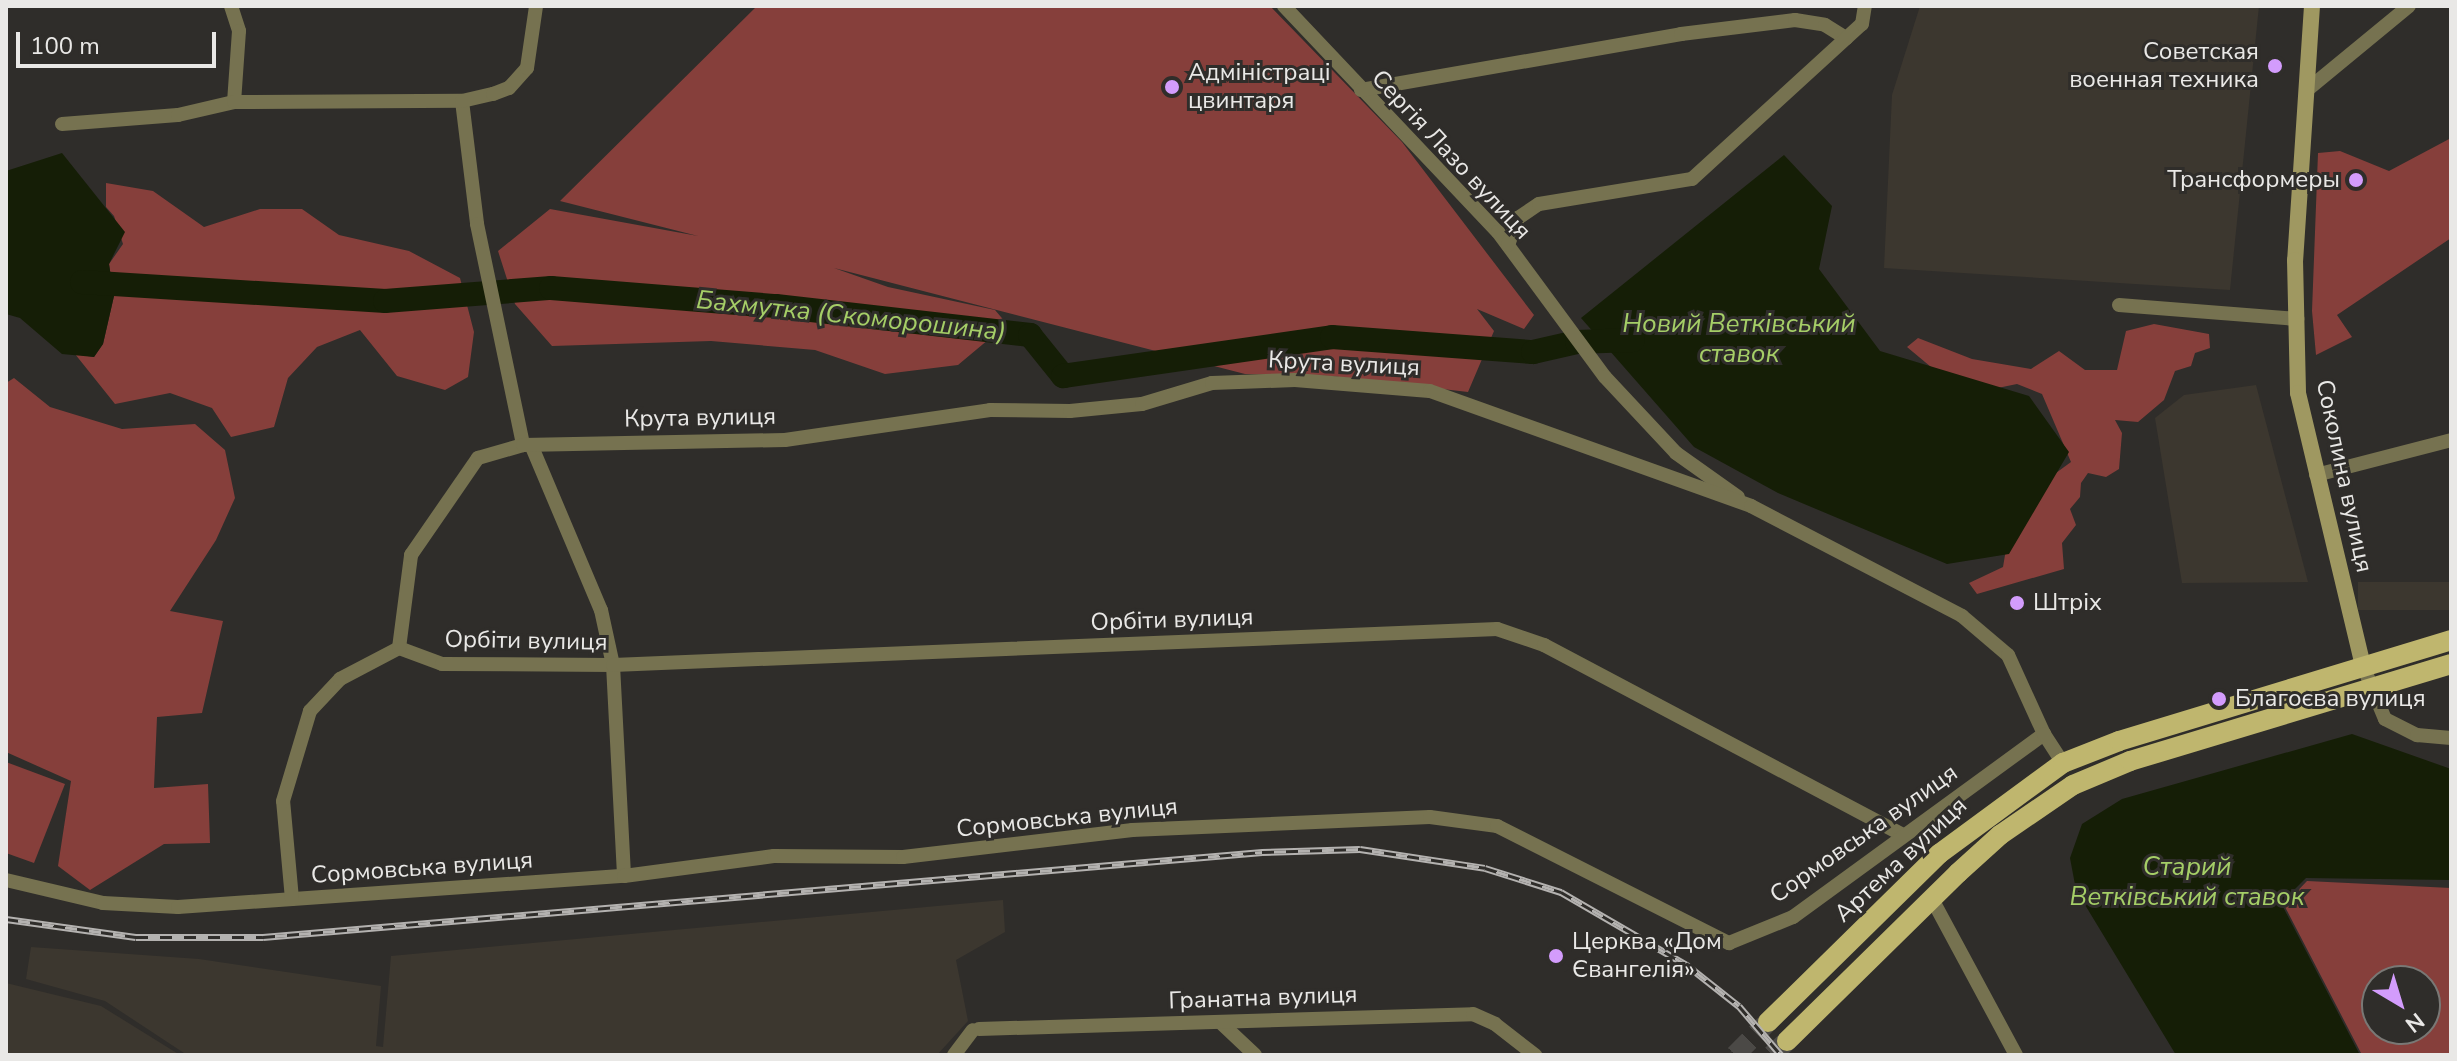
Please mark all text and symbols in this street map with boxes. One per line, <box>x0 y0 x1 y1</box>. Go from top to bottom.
scale bar <box>20 16 220 66</box>
text: 100 m <box>30 30 100 62</box>
place label: Советская военная техника <box>2069 38 2259 94</box>
marker: Советская военная техника <box>2266 57 2284 75</box>
place label: Адміністраці цвинтаря <box>1188 59 1331 115</box>
street label: Сергія Лазо вулиця <box>1365 64 1537 246</box>
marker: Адміністраці цвинтаря <box>1163 78 1181 96</box>
place label: Трансформеры <box>2167 166 2340 194</box>
marker: Трансформеры <box>2347 171 2365 189</box>
water label: Бахмутка (Скоморошина) <box>695 284 1007 348</box>
water label: Новий Ветківський ставок <box>1622 308 1856 370</box>
street label: Крута вулиця <box>1267 346 1421 382</box>
street label: Соколина вулиця <box>2309 377 2379 575</box>
street label: Крута вулиця <box>624 402 776 434</box>
place label: Штріх <box>2033 589 2102 617</box>
marker: Штріх <box>2008 594 2026 612</box>
street label: Орбіти вулиця <box>1090 603 1254 637</box>
street label: Орбіти вулиця <box>444 625 608 657</box>
place label: Благоєва вулиця <box>2235 685 2426 713</box>
marker: Благоєва вулиця <box>2210 690 2228 708</box>
street label: Сормовська вулиця <box>1765 758 1963 910</box>
street label: Артема вулиця <box>1829 791 1973 929</box>
street label: Сормовська вулиця <box>955 792 1179 844</box>
street label: Сормовська вулиця <box>310 846 534 890</box>
water label: Старий Ветківський ставок <box>2070 851 2304 912</box>
place label: Церква «Дом Євангелія» <box>1572 928 1722 984</box>
marker: Церква «Дом Євангелія» <box>1547 947 1565 965</box>
north arrow <box>2361 965 2441 1045</box>
street label: Гранатна вулиця <box>1168 980 1358 1016</box>
text: N <box>2399 1005 2430 1039</box>

